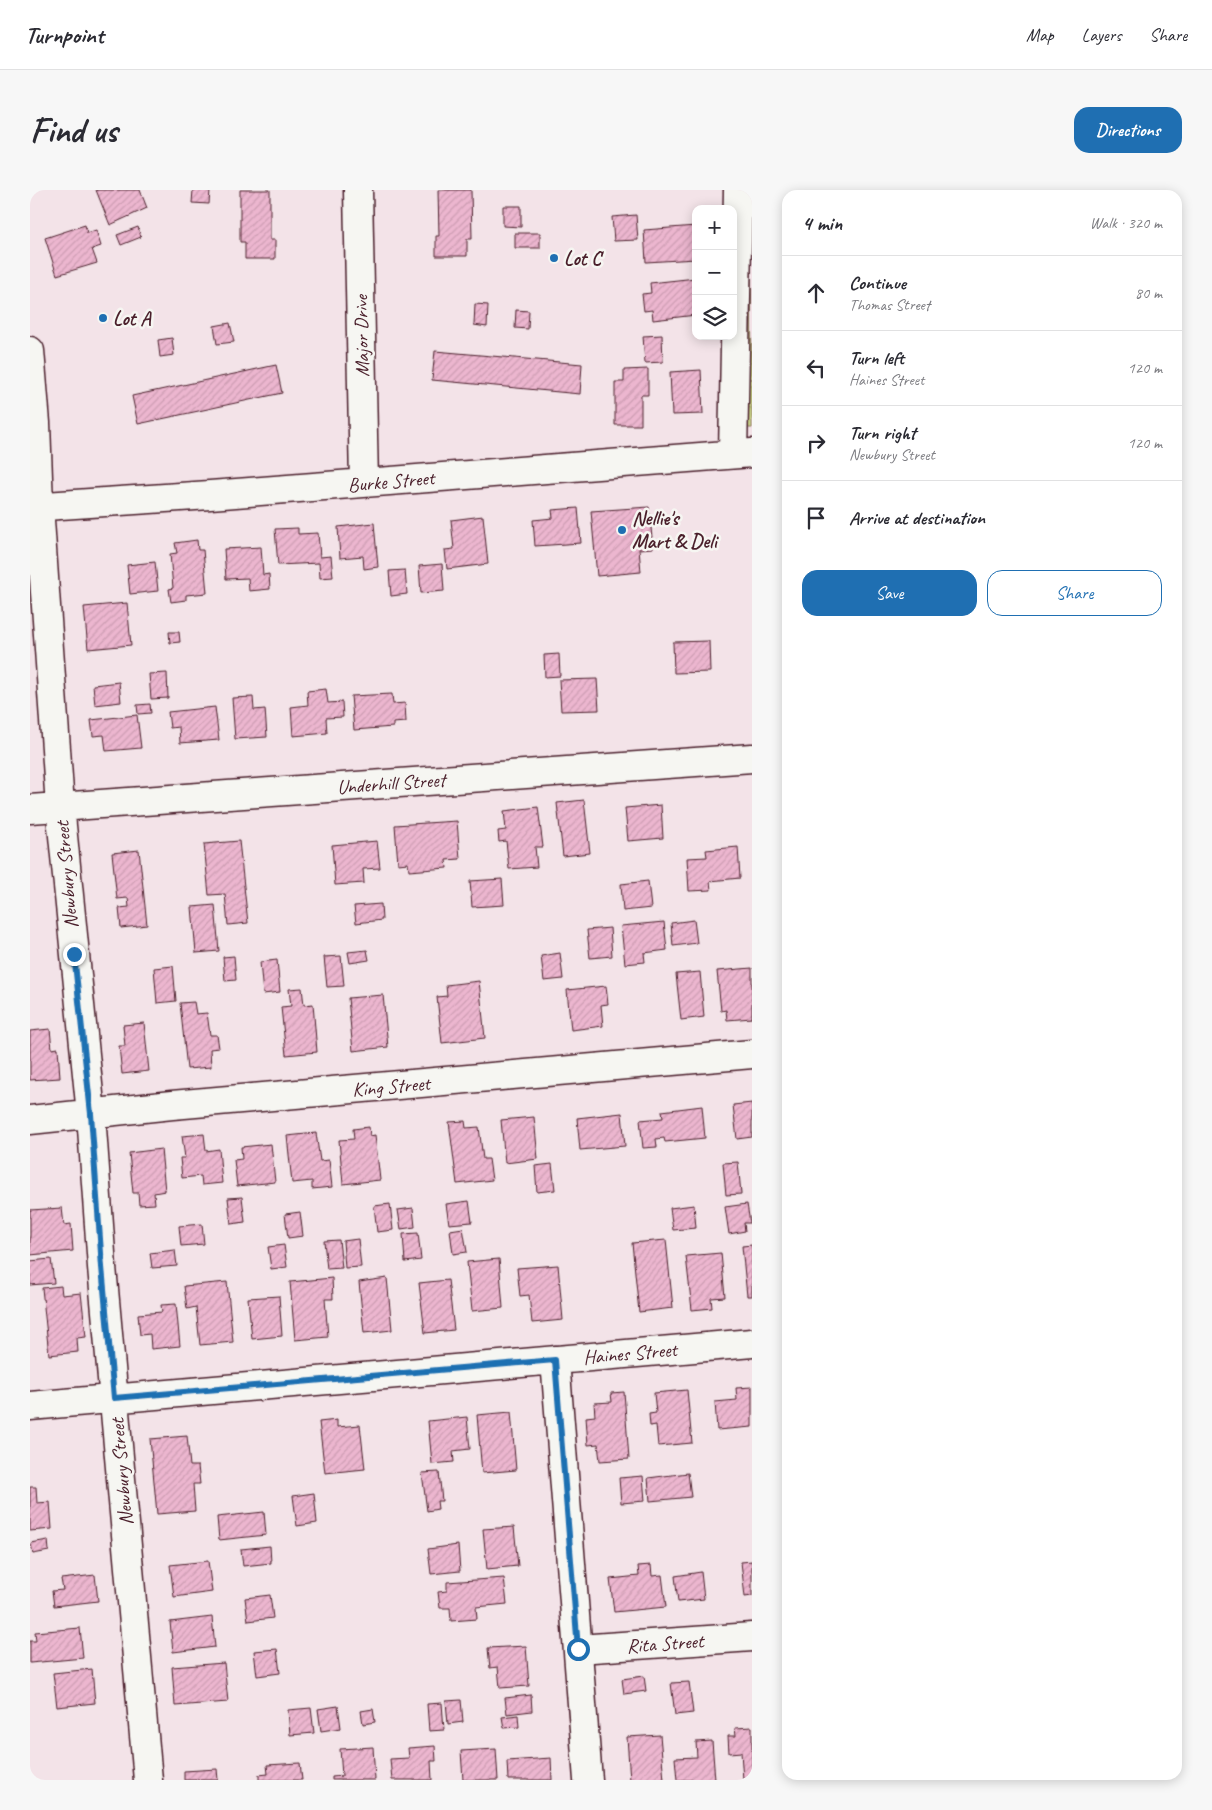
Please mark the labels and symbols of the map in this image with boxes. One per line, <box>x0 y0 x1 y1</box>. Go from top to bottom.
place label: Lot C <box>564 246 604 271</box>
marker: Lot C <box>548 252 560 264</box>
street label: Major Drive <box>348 293 375 377</box>
place label: Lot A <box>113 306 152 331</box>
marker: Lot A <box>97 312 109 324</box>
street label: Burke Street <box>347 465 438 498</box>
place label: Nellie's Mart & Deli <box>632 506 720 554</box>
marker: Nellie's Mart & Deli <box>616 524 628 536</box>
street label: Underhill Street <box>336 767 449 800</box>
street label: Newbury Street <box>49 818 84 929</box>
route end <box>63 943 86 966</box>
street label: King Street <box>351 1070 433 1102</box>
street label: Haines Street <box>582 1337 680 1370</box>
street label: Newbury Street <box>104 1415 139 1526</box>
street label: Rita Street <box>626 1628 707 1659</box>
route start <box>567 1638 590 1661</box>

